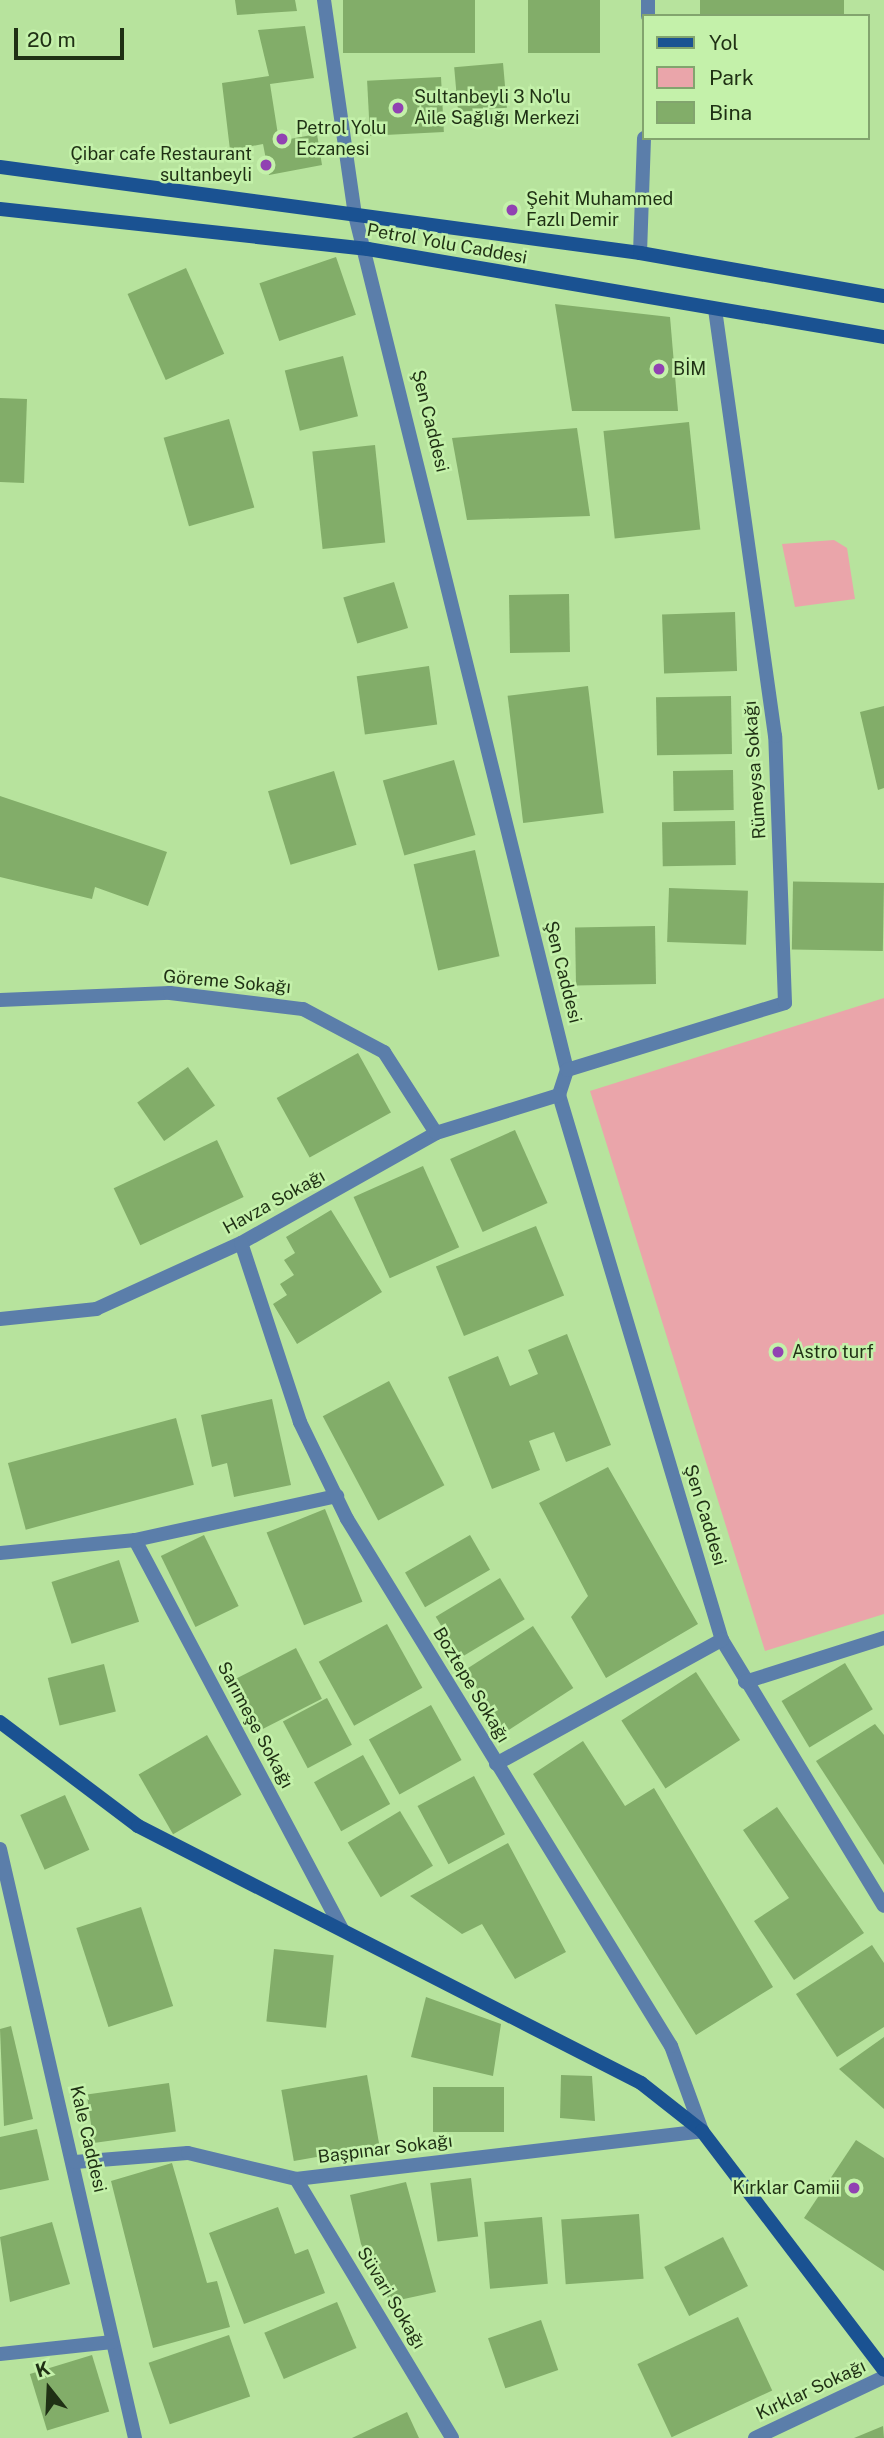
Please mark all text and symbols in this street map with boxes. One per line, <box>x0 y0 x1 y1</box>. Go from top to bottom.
scale bar <box>18 14 128 58</box>
legend <box>642 14 870 140</box>
text: 20 m <box>27 27 76 52</box>
text: Yol <box>709 30 739 55</box>
text: Park <box>709 65 754 90</box>
place label: Sultanbeyli 3 No'lu Aile Sağlığı Merkezi <box>414 87 580 130</box>
marker: Sultanbeyli 3 No'lu Aile Sağlığı Merkezi <box>388 98 408 118</box>
text: Bina <box>709 100 752 125</box>
place label: Petrol Yolu Eczanesi <box>296 118 387 160</box>
marker: Petrol Yolu Eczanesi <box>274 131 290 147</box>
place label: Çibar cafe Restaurant sultanbeyli <box>70 144 252 186</box>
marker: Çibar cafe Restaurant sultanbeyli <box>258 157 274 173</box>
place label: Şehit Muhammed Fazlı Demir <box>526 189 673 232</box>
marker: Şehit Muhammed Fazlı Demir <box>504 202 520 218</box>
street label: Petrol Yolu Caddesi <box>365 219 529 269</box>
place label: BİM <box>673 358 706 380</box>
marker: BİM <box>651 361 667 377</box>
street label: Şen Caddesi <box>407 368 453 474</box>
street label: Rümeysa Sokağı <box>739 700 771 840</box>
street label: Şen Caddesi <box>540 919 586 1025</box>
street label: Göreme Sokağı <box>162 966 292 998</box>
street label: Havza Sokağı <box>219 1165 329 1239</box>
place label: Astro turf <box>792 1341 874 1363</box>
marker: Astro turf <box>770 1344 786 1360</box>
street label: Şen Caddesi <box>679 1462 731 1568</box>
street label: Boztepe Sokağı <box>428 1623 514 1747</box>
street label: Sarımeşe Sokağı <box>212 1658 298 1792</box>
street label: Kale Caddesi <box>65 2083 111 2195</box>
street label: Başpınar Sokağı <box>316 2130 454 2168</box>
place label: Kırklar Camii <box>733 2177 840 2199</box>
marker: Kırklar Camii <box>846 2180 862 2196</box>
street label: Süvari Sokağı <box>352 2243 430 2353</box>
north arrow <box>14 2354 84 2424</box>
street label: Kırklar Sokağı <box>753 2355 869 2425</box>
text: K <box>33 2356 52 2382</box>

